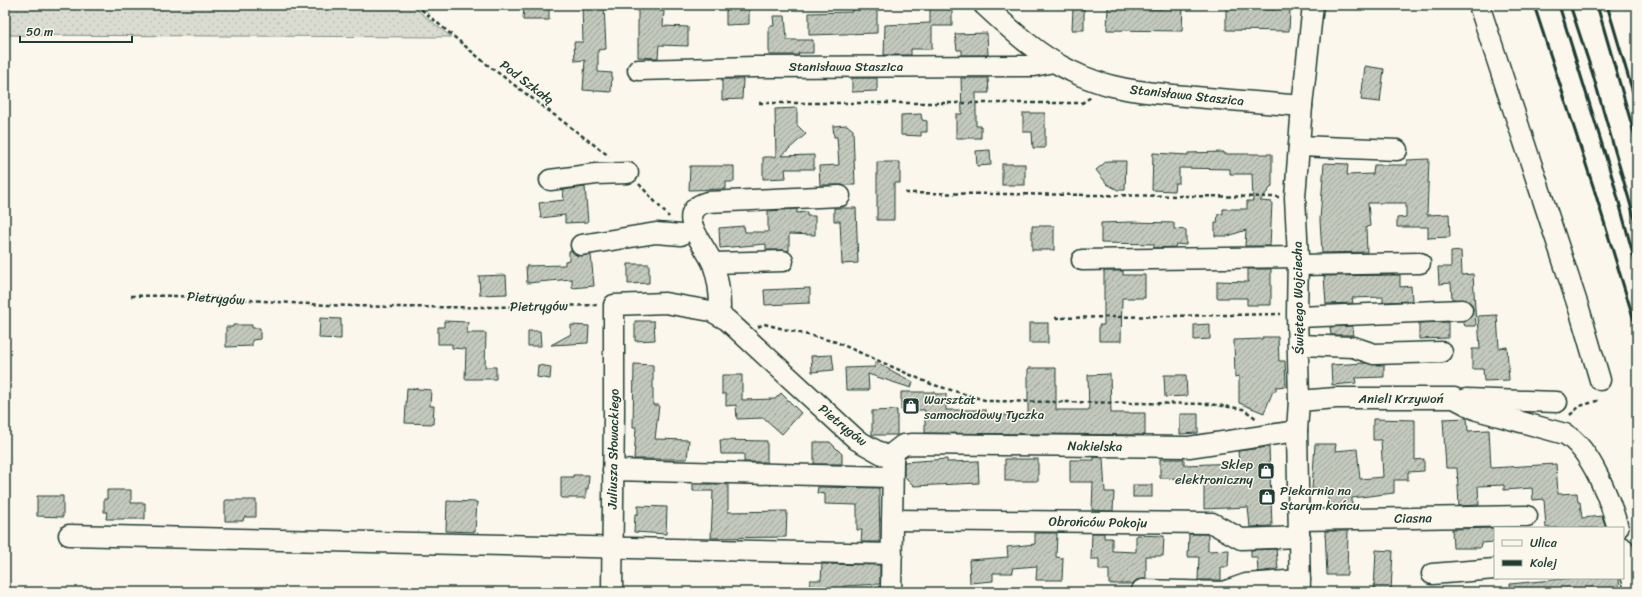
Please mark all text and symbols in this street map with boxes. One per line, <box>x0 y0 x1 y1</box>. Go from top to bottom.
scale bar <box>20 18 132 44</box>
text: 50 m <box>26 21 53 43</box>
street label: Pod Szkałą <box>495 54 560 111</box>
street label: Stanisława Staszica <box>789 55 904 78</box>
street label: Stanisława Staszica <box>1129 78 1246 112</box>
street label: Świętego Wojciecha <box>1286 241 1310 355</box>
street label: Pietrygów <box>186 285 246 311</box>
street label: Pietrygów <box>510 294 568 318</box>
street label: Anieli Krzywoń <box>1357 387 1445 410</box>
street label: Juliusza Słowackiego <box>600 388 626 510</box>
place label: Warsztat samochodowy Tyczka <box>923 388 1045 426</box>
shop icon: Warsztat samochodowy Tyczka <box>901 396 921 416</box>
street label: Pietrygów <box>813 398 873 452</box>
street label: Nakielska <box>1067 434 1123 458</box>
place label: Sklep elektroniczny <box>1175 453 1253 491</box>
shop icon: Sklep elektroniczny <box>1256 461 1276 481</box>
place label: Piekarnia na Starym końcu <box>1280 479 1360 517</box>
shop icon: Piekarnia na Starym końcu <box>1257 487 1277 507</box>
street label: Ciasna <box>1394 506 1433 530</box>
street label: Obrońców Pokoju <box>1048 510 1148 534</box>
legend <box>1494 527 1624 579</box>
text: Ulica <box>1530 532 1558 554</box>
text: Kolej <box>1530 552 1557 574</box>

